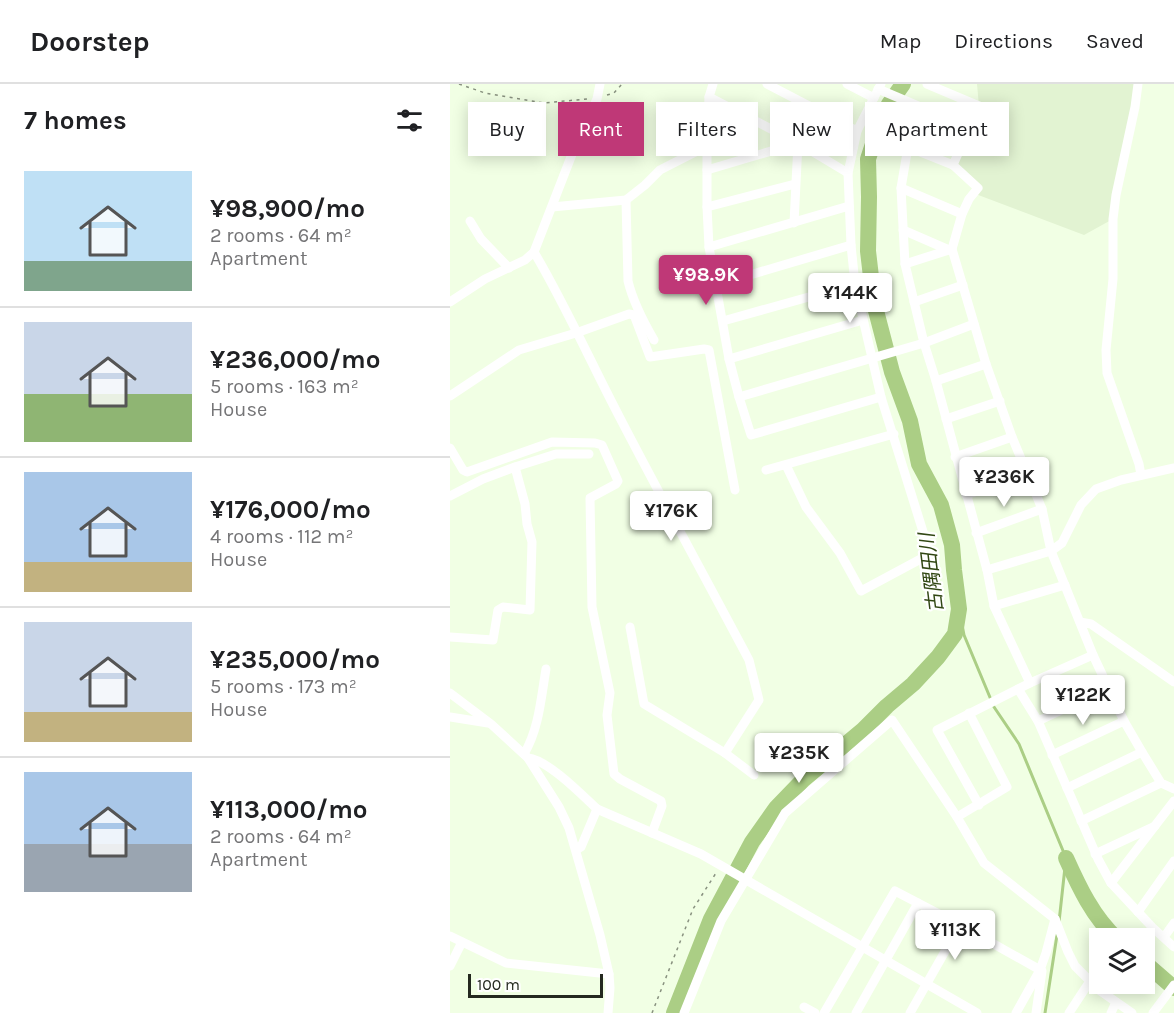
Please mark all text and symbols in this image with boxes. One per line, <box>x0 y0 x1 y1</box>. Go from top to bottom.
text: Doorstep <box>30 25 150 58</box>
text: Map <box>880 29 921 53</box>
text: Directions <box>954 29 1053 53</box>
text: Saved <box>1086 29 1144 53</box>
chip: Buy <box>468 102 546 156</box>
chip: Rent <box>558 102 644 156</box>
chip: Filters <box>656 102 758 156</box>
chip: New <box>770 102 853 156</box>
chip: Apartment <box>865 102 1009 156</box>
icon: filters <box>393 104 426 137</box>
text: 7 homes <box>24 105 127 136</box>
text: ¥98,900/mo <box>210 193 365 224</box>
icon: home <box>72 195 144 267</box>
text: 2 rooms · 64 m² <box>210 224 352 247</box>
text: Apartment <box>210 247 308 270</box>
pin: ¥98.9K <box>657 255 755 306</box>
text: ¥98.9K <box>673 263 739 286</box>
pin: ¥144K <box>808 273 892 324</box>
text: ¥144K <box>822 281 878 304</box>
text: ¥236,000/mo <box>210 344 381 375</box>
icon: home <box>72 346 144 418</box>
text: 5 rooms · 163 m² <box>210 375 359 398</box>
text: House <box>210 398 267 421</box>
pin: ¥236K <box>962 457 1046 508</box>
text: ¥236K <box>973 465 1035 488</box>
pin: ¥176K <box>629 491 713 542</box>
text: ¥176,000/mo <box>210 494 371 525</box>
icon: home <box>72 496 144 568</box>
text: ¥176K <box>644 499 698 522</box>
text: 4 rooms · 112 m² <box>210 525 354 548</box>
water label: 古隅田川 <box>915 530 948 614</box>
text: House <box>210 548 267 571</box>
text: ¥235,000/mo <box>210 644 380 675</box>
icon: home <box>72 646 144 718</box>
text: 5 rooms · 173 m² <box>210 675 357 698</box>
pin: ¥122K <box>1041 675 1125 726</box>
text: ¥122K <box>1055 683 1111 706</box>
text: House <box>210 698 267 721</box>
pin: ¥235K <box>757 733 841 784</box>
text: ¥235K <box>769 741 830 764</box>
text: ¥113,000/mo <box>210 794 368 825</box>
icon: home <box>72 796 144 868</box>
text: 2 rooms · 64 m² <box>210 825 352 848</box>
text: Apartment <box>210 848 308 871</box>
pin: ¥113K <box>913 910 997 961</box>
text: ¥113K <box>929 918 981 941</box>
map controls <box>1089 928 1155 994</box>
button: layers <box>1089 928 1155 994</box>
scale bar <box>468 971 603 998</box>
text: 100 m <box>477 975 520 994</box>

